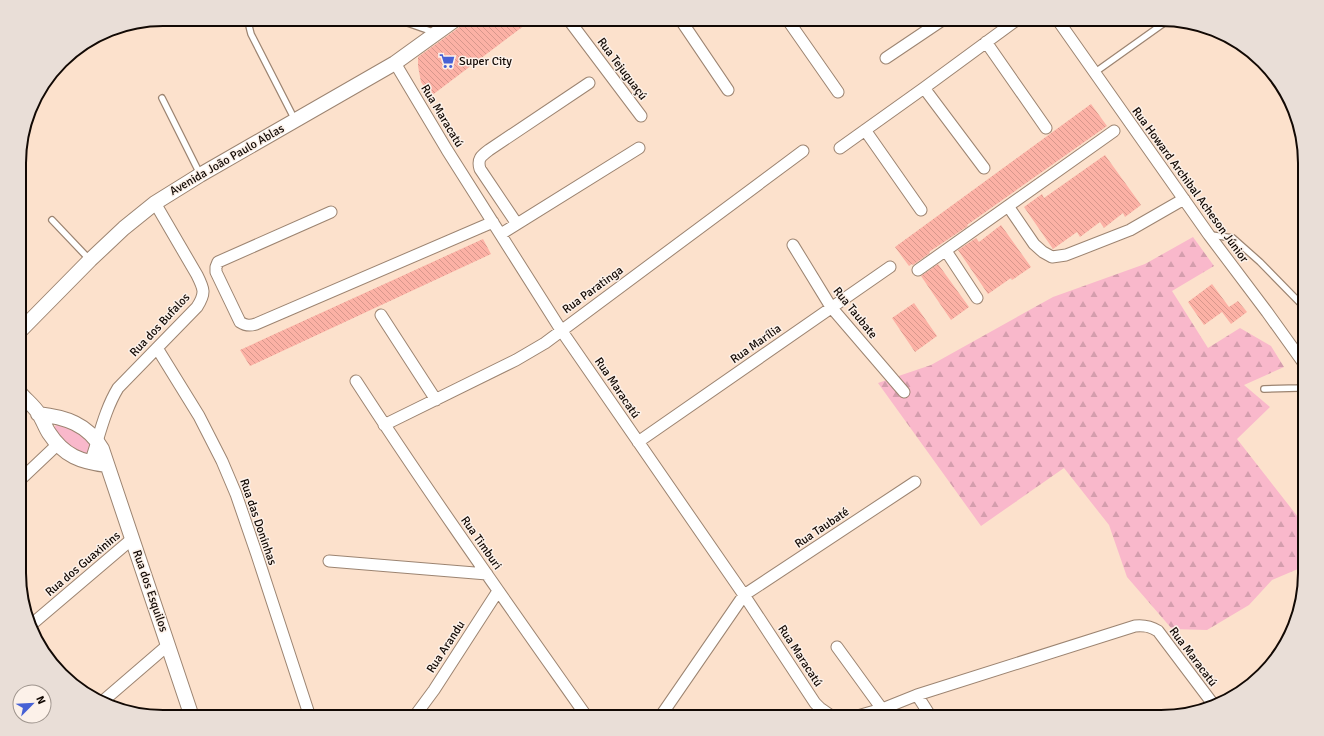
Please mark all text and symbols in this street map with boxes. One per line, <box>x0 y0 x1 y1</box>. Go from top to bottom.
street label: Rua Tejuguaçú <box>594 35 650 103</box>
supermarket icon: Super City <box>438 52 456 70</box>
place label: Super City <box>459 54 512 69</box>
street label: Rua Maracatú <box>417 82 467 150</box>
street label: Rua Howard Archibal Acheson Júnior <box>1129 104 1252 266</box>
street label: Avenida João Paulo Ablas <box>167 121 287 199</box>
street label: Rua Paratinga <box>560 263 626 317</box>
street label: Rua Taubate <box>830 284 880 342</box>
street label: Rua dos Bufalos <box>127 290 193 360</box>
street label: Rua Marília <box>728 321 784 367</box>
street label: Rua Maracatú <box>591 354 643 422</box>
street label: Rua das Doninhas <box>236 477 280 567</box>
street label: Rua Taubaté <box>792 504 852 552</box>
street label: Rua Timburi <box>457 513 505 573</box>
street label: Rua dos Guaxinins <box>42 528 124 600</box>
street label: Rua dos Esquilos <box>129 548 171 634</box>
street label: Rua Arandu <box>424 618 468 676</box>
street label: Rua Maracatú <box>774 622 826 690</box>
street label: Rua Maracatú <box>1166 624 1220 690</box>
north arrow <box>12 684 52 724</box>
text: N <box>33 694 48 706</box>

